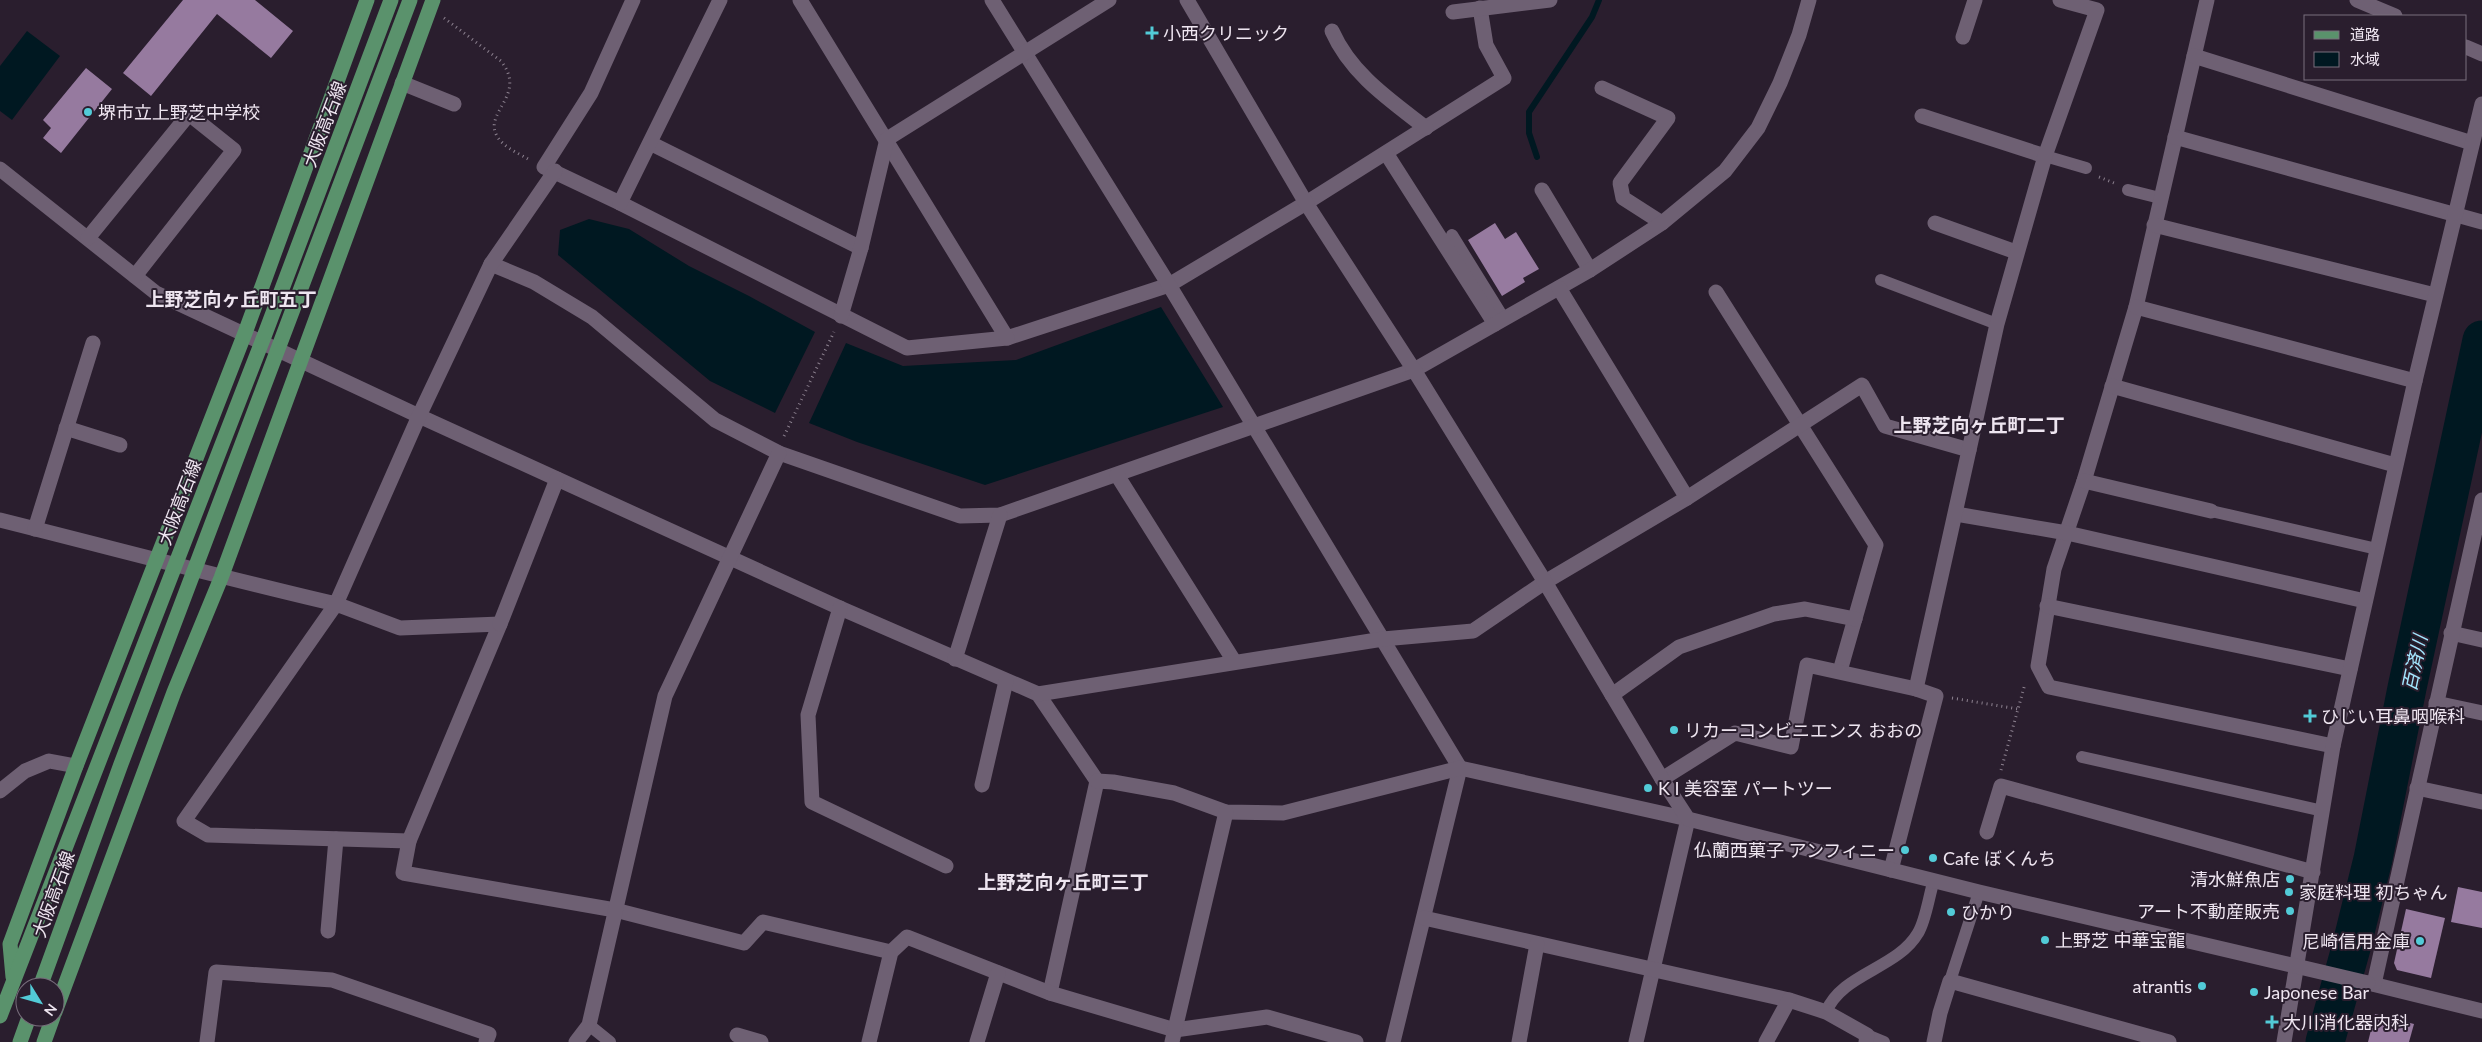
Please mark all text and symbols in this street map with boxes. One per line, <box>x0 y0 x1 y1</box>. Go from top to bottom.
legend <box>2304 15 2467 80</box>
place label: 小西クリニック <box>1163 22 1289 44</box>
text: 道路 <box>2350 25 2380 43</box>
marker: 小西クリニック <box>1145 26 1159 40</box>
text: 水域 <box>2350 50 2380 68</box>
street label: 大阪高石線 <box>298 78 350 170</box>
place label: 堺市立上野芝中学校 <box>98 101 260 123</box>
marker: 堺市立上野芝中学校 <box>82 106 94 118</box>
district label: 上野芝向ヶ丘町五丁 <box>145 287 317 310</box>
district label: 上野芝向ヶ丘町二丁 <box>1893 413 2065 436</box>
street label: 大阪高石線 <box>153 456 205 548</box>
water label: 百済川 <box>2397 631 2432 693</box>
place label: ひじい耳鼻咽喉科 <box>2321 705 2465 727</box>
marker: ひじい耳鼻咽喉科 <box>2303 709 2317 723</box>
place label: リカーコンビニエンス おおの <box>1684 719 1922 741</box>
marker: リカーコンビニエンス おおの <box>1668 724 1680 736</box>
place label: K I 美容室 パートツー <box>1658 777 1833 799</box>
marker: K I 美容室 パートツー <box>1642 782 1654 794</box>
place label: 仏蘭西菓子 アンフィニー <box>1694 839 1895 861</box>
marker: 仏蘭西菓子 アンフィニー <box>1899 844 1911 856</box>
place label: Cafe ぼくんち <box>1943 847 2056 869</box>
street label: 大阪高石線 <box>27 848 79 940</box>
marker: Cafe ぼくんち <box>1927 852 1939 864</box>
place label: 清水鮮魚店 <box>2190 868 2280 890</box>
district label: 上野芝向ヶ丘町三丁 <box>977 870 1149 893</box>
marker: 清水鮮魚店 <box>2284 873 2296 885</box>
place label: 家庭料理 初ちゃん <box>2299 881 2448 903</box>
marker: 家庭料理 初ちゃん <box>2283 886 2295 898</box>
place label: アート不動産販売 <box>2137 900 2280 922</box>
place label: ひかり <box>1961 901 2015 923</box>
marker: アート不動産販売 <box>2284 905 2296 917</box>
marker: ひかり <box>1945 906 1957 918</box>
place label: 上野芝 中華宝龍 <box>2055 929 2186 951</box>
place label: 尼崎信用金庫 <box>2302 930 2410 952</box>
marker: 上野芝 中華宝龍 <box>2039 934 2051 946</box>
marker: 尼崎信用金庫 <box>2414 935 2426 947</box>
place label: atrantis <box>2133 975 2192 997</box>
north arrow <box>15 977 65 1027</box>
marker: atrantis <box>2196 980 2208 992</box>
place label: Japonese Bar <box>2264 981 2369 1003</box>
marker: Japonese Bar <box>2248 986 2260 998</box>
text: N <box>41 1001 61 1020</box>
place label: 大川消化器内科 <box>2283 1011 2409 1033</box>
marker: 大川消化器内科 <box>2265 1015 2279 1029</box>

